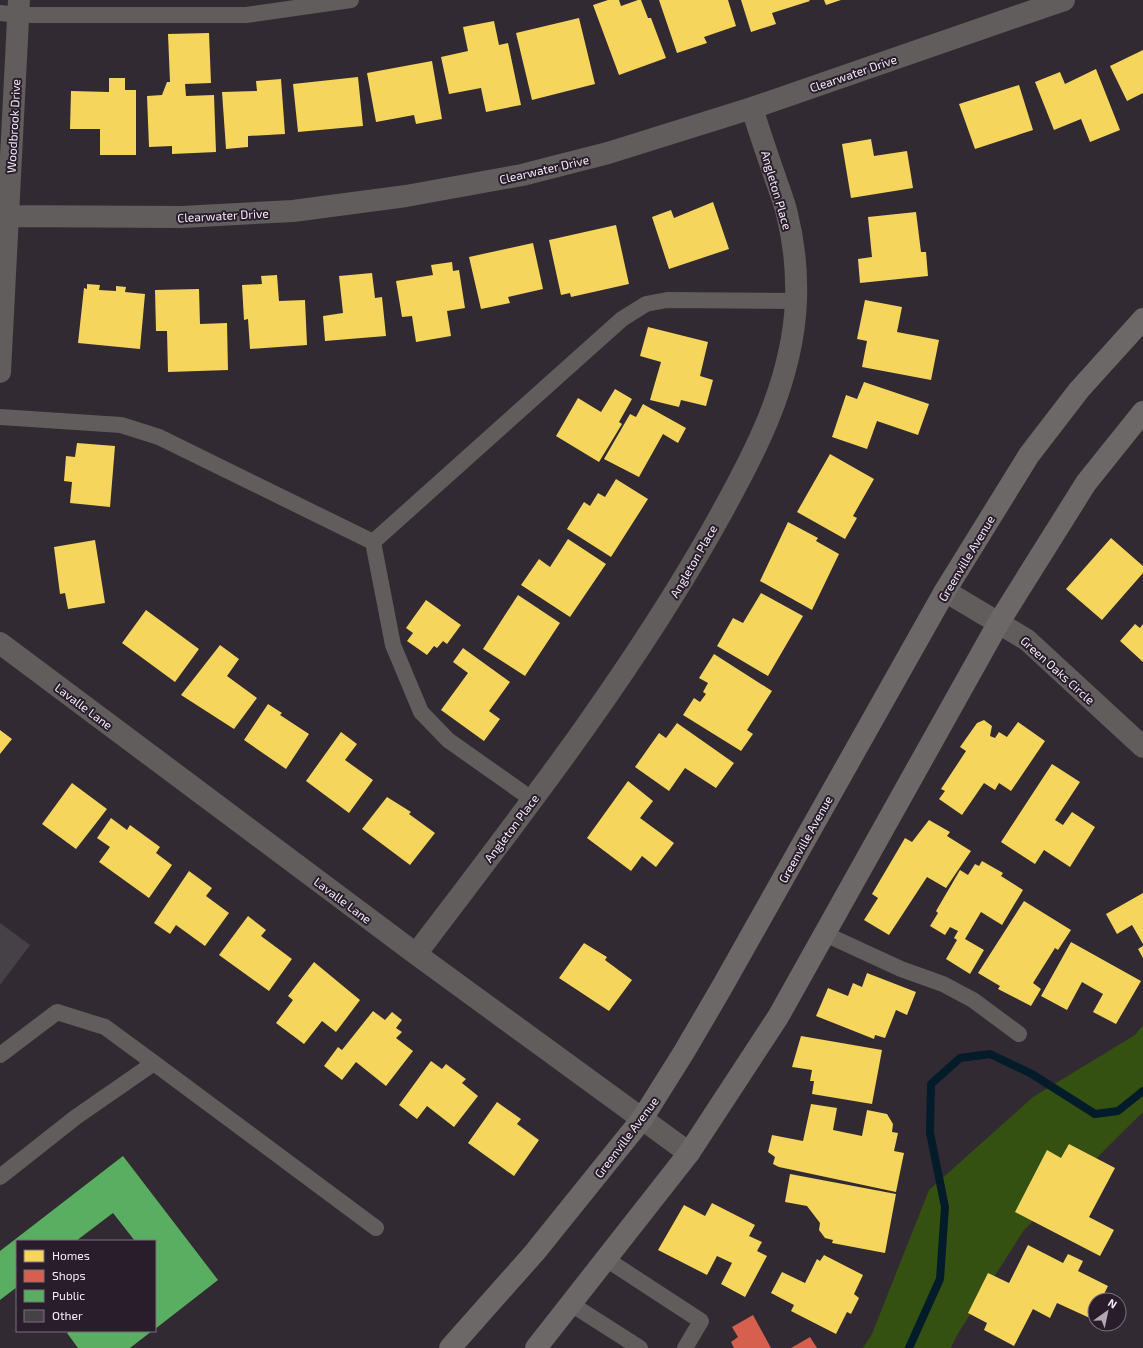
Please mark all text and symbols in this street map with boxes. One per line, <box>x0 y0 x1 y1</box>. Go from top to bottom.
street label: Clearwater Drive <box>807 51 899 95</box>
street label: Woodbrook Drive <box>4 79 22 173</box>
street label: Angleton Place <box>759 149 795 231</box>
street label: Clearwater Drive <box>498 152 590 186</box>
street label: Clearwater Drive <box>177 206 269 224</box>
street label: Greenville Avenue <box>935 513 997 603</box>
street label: Angleton Place <box>667 522 719 600</box>
street label: Green Oaks Circle <box>1018 633 1098 707</box>
street label: Lavalle Lane <box>53 680 115 732</box>
street label: Angleton Place <box>481 791 541 865</box>
street label: Greenville Avenue <box>775 793 835 885</box>
street label: Lavalle Lane <box>312 874 374 926</box>
street label: Greenville Avenue <box>591 1094 661 1180</box>
legend <box>16 1240 156 1332</box>
text: Homes <box>52 1248 90 1262</box>
text: Shops <box>52 1268 86 1282</box>
text: Public <box>52 1288 85 1302</box>
north arrow <box>1087 1292 1127 1332</box>
text: N <box>1106 1296 1120 1311</box>
text: Other <box>52 1308 83 1322</box>

